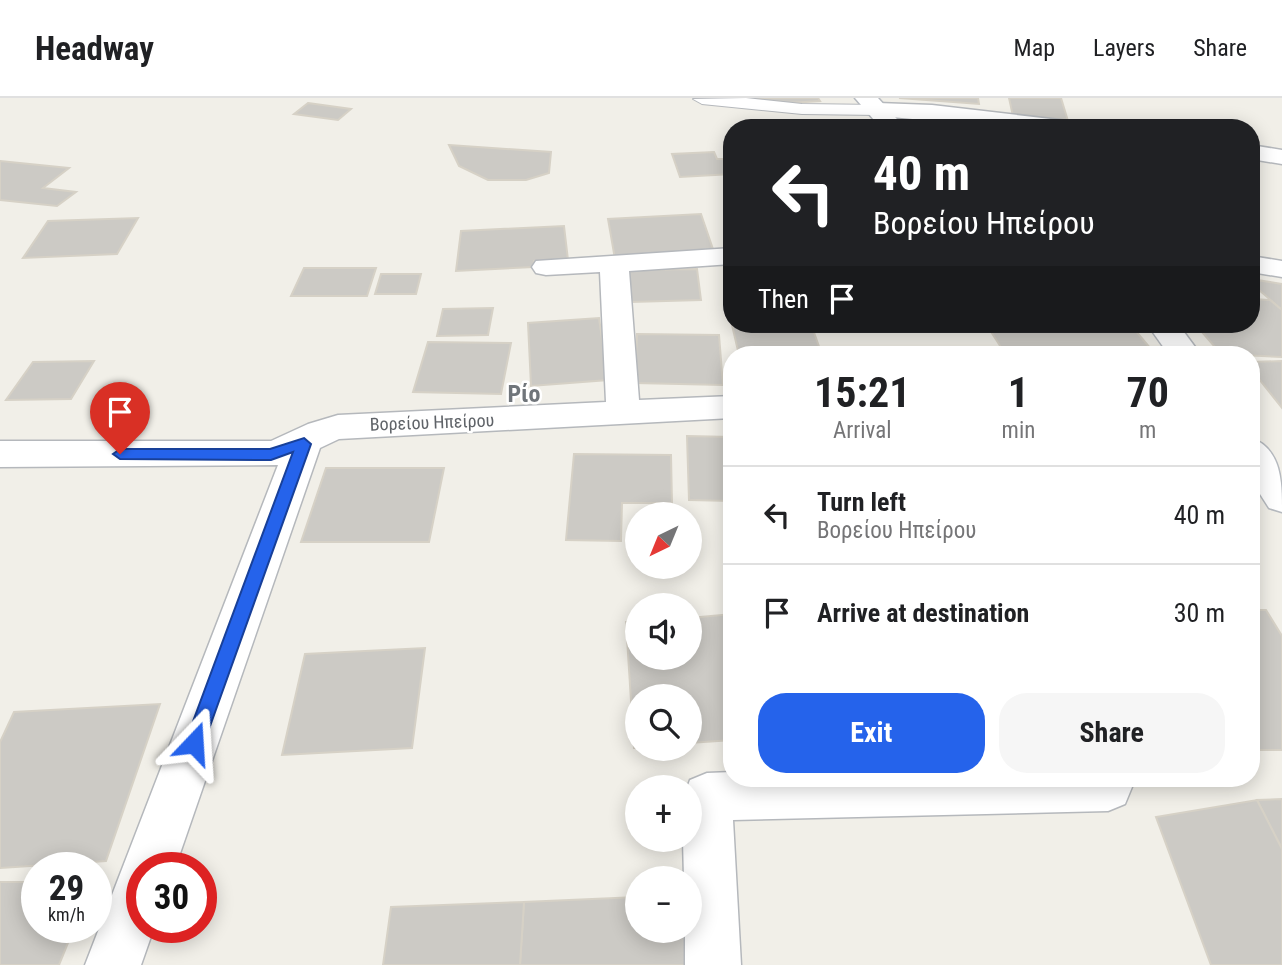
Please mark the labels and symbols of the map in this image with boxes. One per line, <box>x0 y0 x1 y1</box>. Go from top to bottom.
district label: Ρίο <box>507 380 541 408</box>
pin <box>90 382 150 454</box>
street label: Βορείου Ηπείρου <box>369 409 495 435</box>
north arrow <box>625 502 702 579</box>
position arrow <box>157 706 231 780</box>
speed limit sign: 30 <box>126 852 217 943</box>

